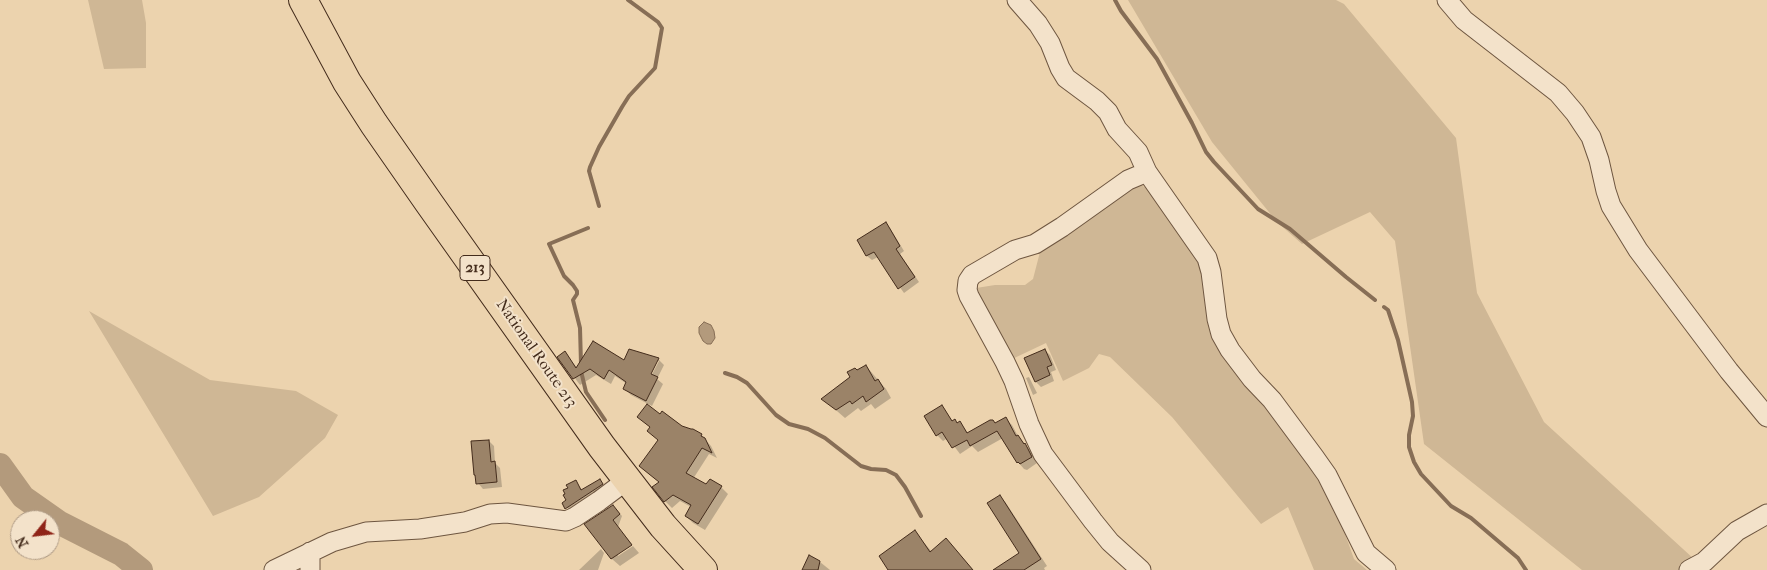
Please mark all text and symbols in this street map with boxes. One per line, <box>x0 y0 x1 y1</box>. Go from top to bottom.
road number: 213 <box>460 256 490 280</box>
street label: National Route 213 <box>491 296 581 412</box>
north arrow <box>10 510 60 560</box>
text: N <box>12 533 32 551</box>

